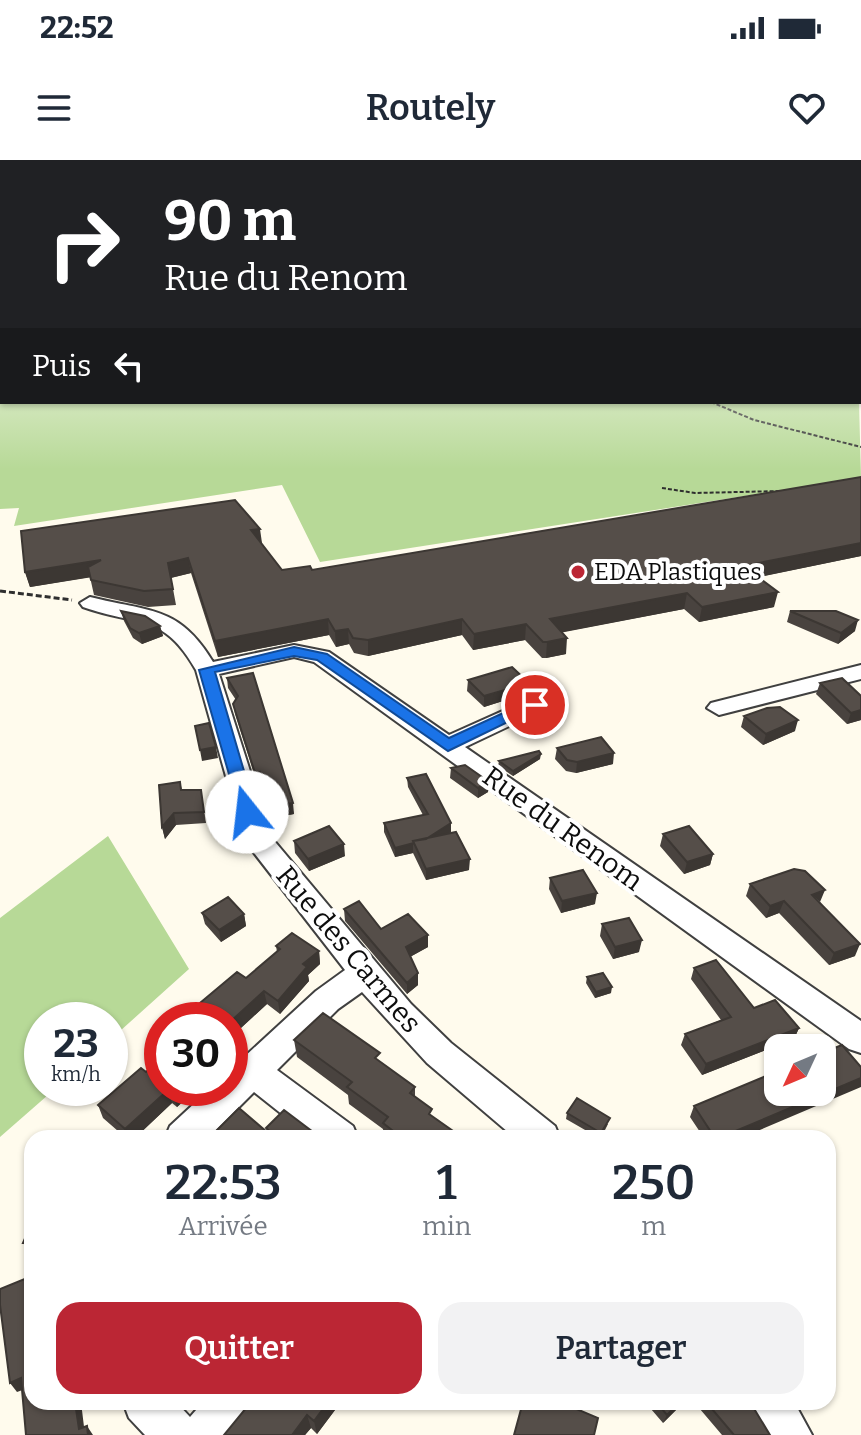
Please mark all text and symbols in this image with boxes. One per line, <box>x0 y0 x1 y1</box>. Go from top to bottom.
text: 22:52 <box>40 10 114 46</box>
icon: menu <box>32 86 76 130</box>
text: Routely <box>366 86 495 130</box>
icon: heart <box>785 86 829 130</box>
text: 90 m <box>164 188 296 255</box>
icon: right <box>32 192 136 296</box>
text: Rue du Renom <box>164 256 408 300</box>
icon: left <box>107 344 151 388</box>
text: Puis <box>32 348 91 384</box>
place label: EDA Plastiques <box>594 558 762 586</box>
marker: EDA Plastiques <box>569 563 587 581</box>
pin <box>501 671 569 739</box>
icon: arrive <box>513 683 557 727</box>
street label: Rue du Renom <box>476 759 649 898</box>
position arrow <box>205 770 289 854</box>
street label: Rue des Carmes <box>269 859 428 1039</box>
speed limit sign: 30 <box>144 1002 248 1106</box>
text: 23 <box>53 1020 99 1068</box>
north arrow <box>764 1034 836 1106</box>
map controls <box>764 1034 836 1106</box>
text: km/h <box>51 1062 101 1086</box>
text: 22:53 <box>165 1154 281 1212</box>
text: 1 <box>437 1154 457 1212</box>
text: 250 <box>612 1154 695 1212</box>
text: Arrivée <box>179 1211 268 1242</box>
text: min <box>422 1211 471 1242</box>
text: m <box>641 1211 666 1242</box>
button: Quitter <box>56 1302 422 1394</box>
button: Partager <box>438 1302 804 1394</box>

